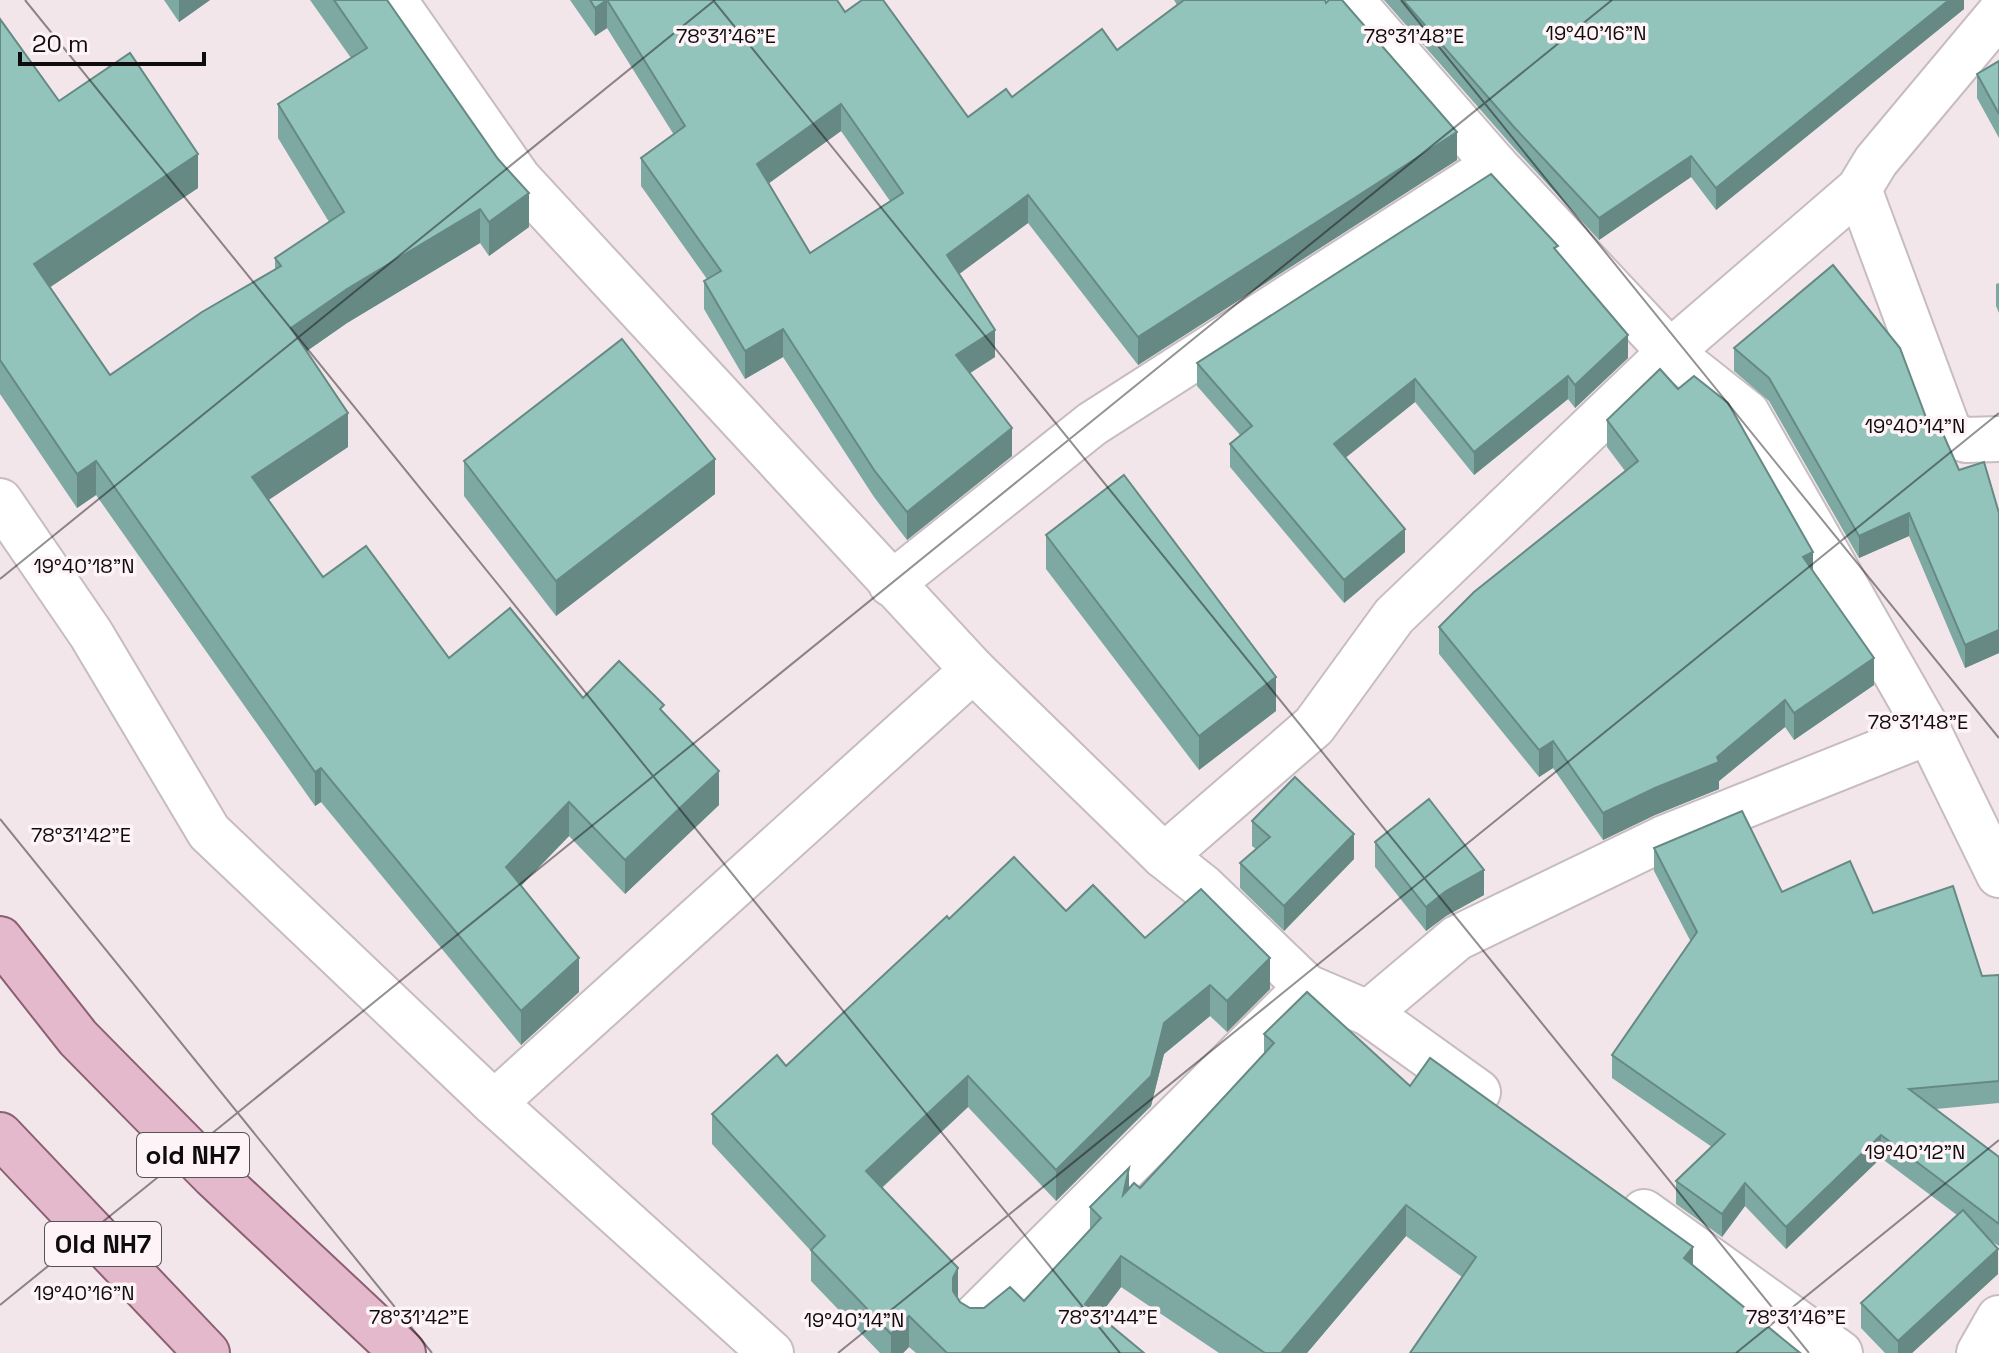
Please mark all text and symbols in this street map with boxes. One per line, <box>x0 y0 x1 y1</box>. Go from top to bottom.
scale bar <box>20 16 204 66</box>
text: 19°40'16"N <box>1546 20 1646 46</box>
text: 78°31'46"E <box>676 23 776 49</box>
text: 78°31'48"E <box>1364 23 1464 49</box>
text: 20 m <box>32 28 89 59</box>
text: 19°40'14"N <box>1865 413 1965 439</box>
text: 19°40'18"N <box>33 553 135 579</box>
text: 78°31'48"E <box>1868 709 1968 735</box>
text: 78°31'42"E <box>31 822 131 848</box>
road number: old NH7 <box>137 1133 249 1177</box>
text: 19°40'12"N <box>1865 1139 1965 1165</box>
road number: Old NH7 <box>45 1222 161 1266</box>
text: 19°40'16"N <box>34 1280 134 1306</box>
text: 78°31'42"E <box>369 1304 469 1330</box>
text: 78°31'44"E <box>1058 1304 1158 1330</box>
text: 78°31'46"E <box>1746 1304 1846 1330</box>
text: 19°40'14"N <box>804 1307 904 1333</box>

